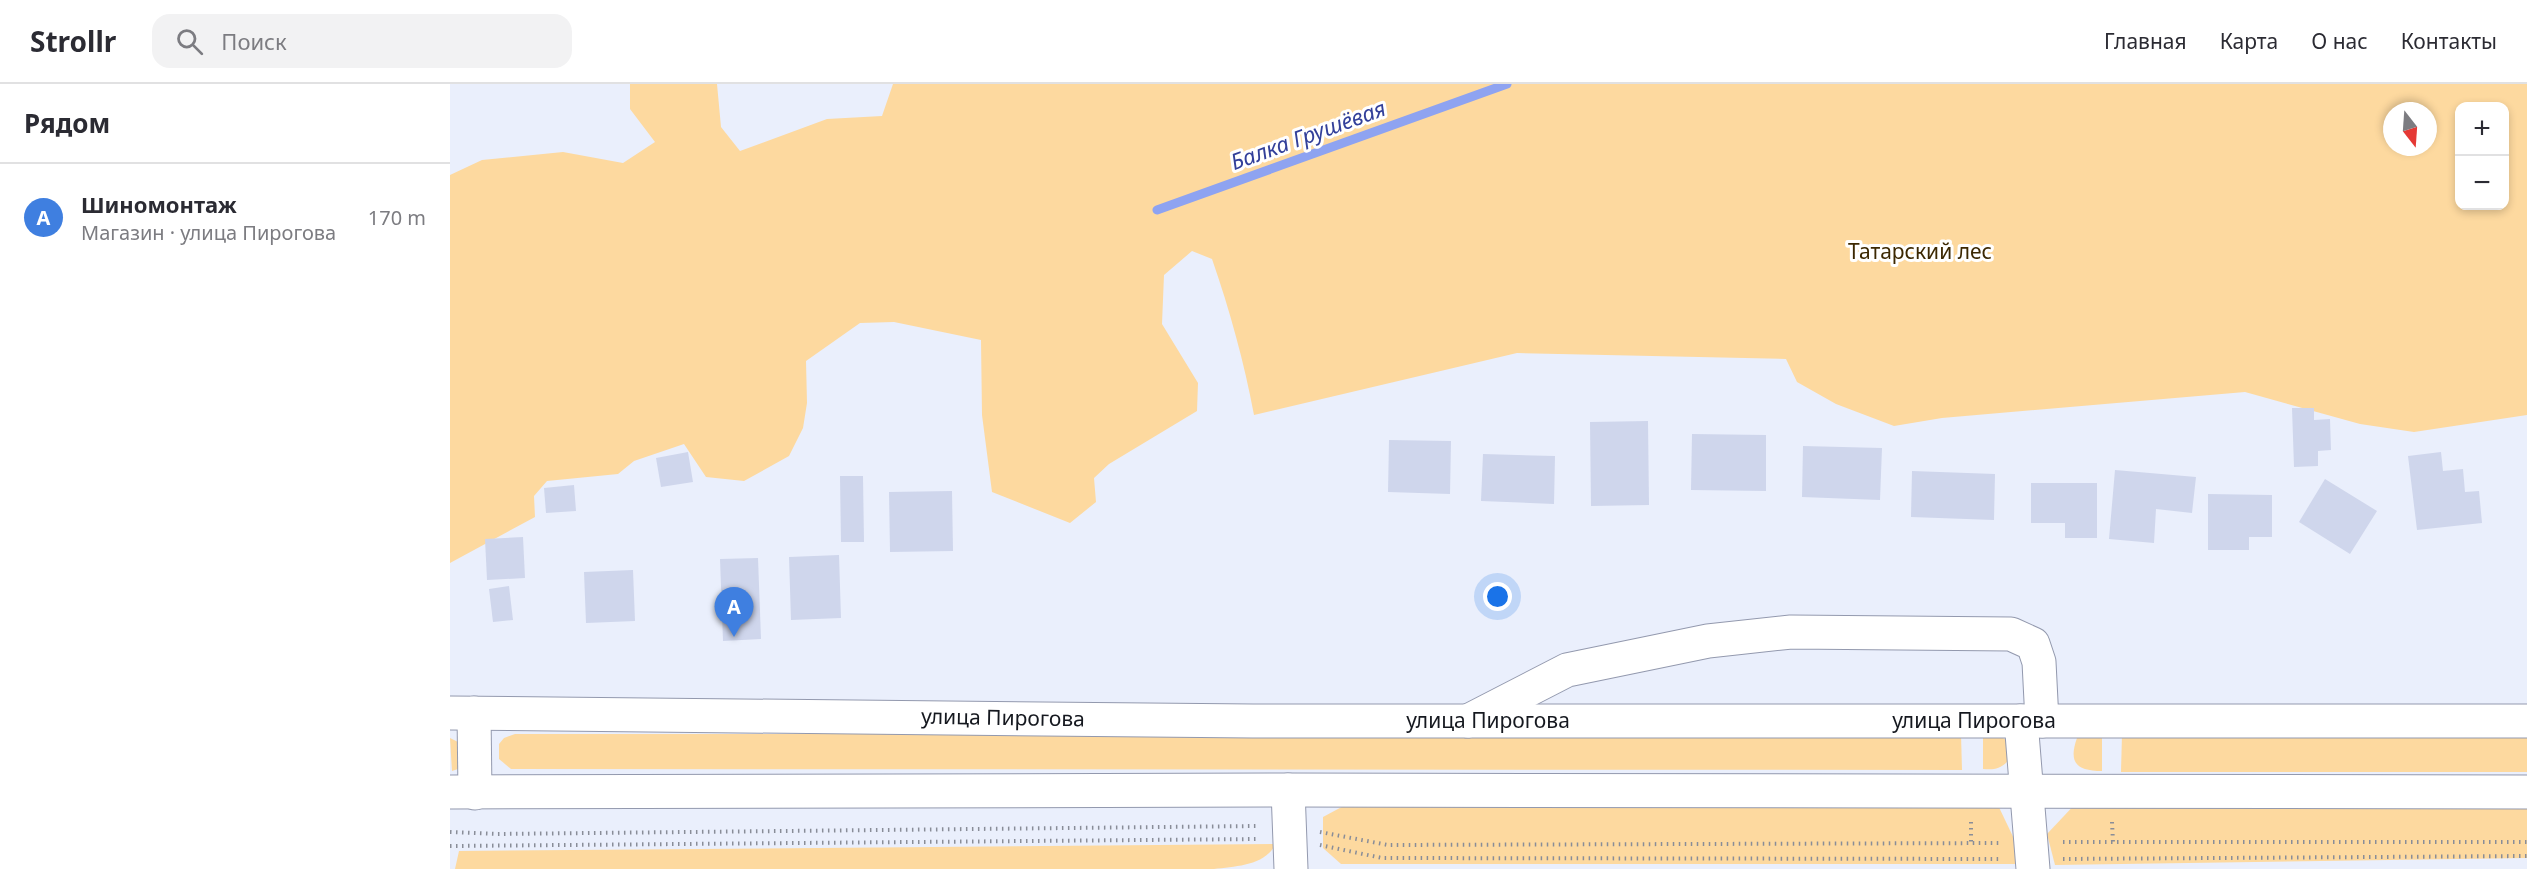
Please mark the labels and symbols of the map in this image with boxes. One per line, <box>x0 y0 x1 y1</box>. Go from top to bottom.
water label: Балка Грушёвая <box>1226 92 1389 176</box>
north arrow <box>2383 102 2437 156</box>
park label: Татарский лес <box>1848 237 1992 265</box>
your location <box>1483 582 1512 611</box>
pin: A <box>714 588 754 637</box>
street label: улица Пирогова <box>921 702 1085 732</box>
street label: улица Пирогова <box>1406 706 1570 734</box>
street label: улица Пирогова <box>1892 706 2056 734</box>

